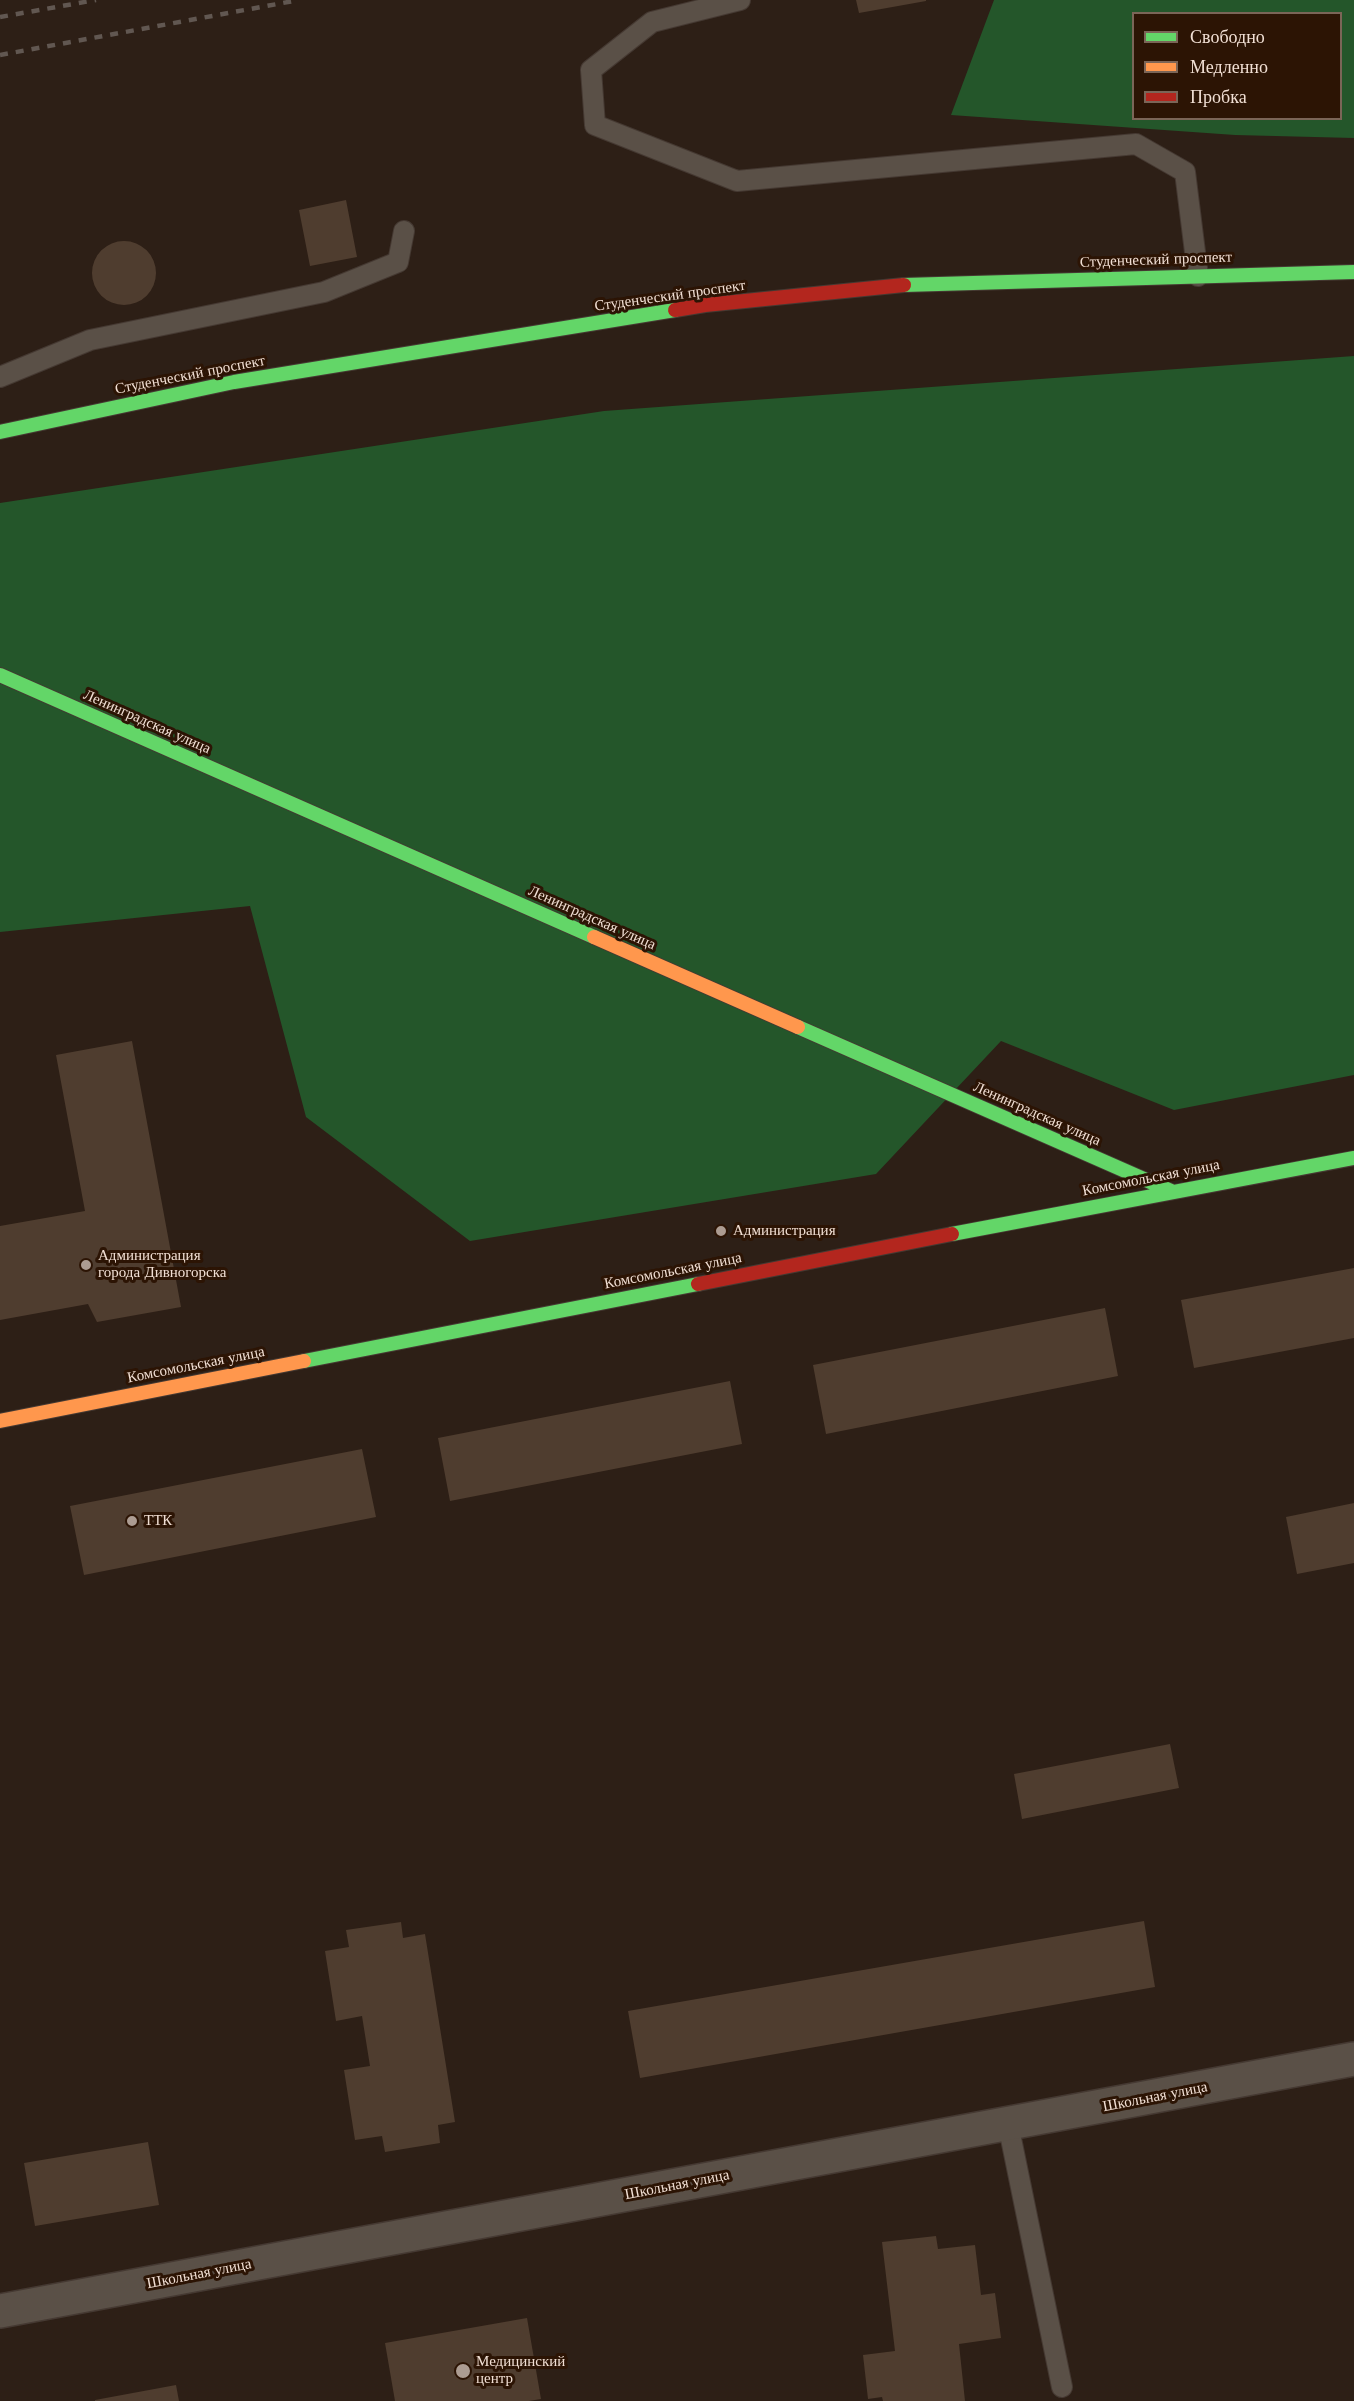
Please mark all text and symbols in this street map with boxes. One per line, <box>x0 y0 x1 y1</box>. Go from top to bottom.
legend <box>1132 12 1342 120</box>
text: Свободно <box>1190 26 1265 48</box>
text: Медленно <box>1190 56 1268 78</box>
text: Пробка <box>1190 86 1247 108</box>
street label: Студенческий проспект <box>1080 248 1232 272</box>
street label: Студенческий проспект <box>593 276 747 316</box>
street label: Студенческий проспект <box>114 352 266 398</box>
street label: Ленинградская улица <box>81 686 213 758</box>
street label: Ленинградская улица <box>526 882 658 954</box>
street label: Ленинградская улица <box>971 1078 1103 1150</box>
street label: Комсомольская улица <box>1081 1156 1221 1200</box>
place label: Администрация <box>733 1222 836 1240</box>
marker: Администрация <box>714 1224 728 1238</box>
place label: Администрация города Дивногорска <box>98 1247 226 1282</box>
street label: Комсомольская улица <box>603 1249 743 1293</box>
marker: Администрация города Дивногорска <box>79 1258 93 1272</box>
street label: Комсомольская улица <box>126 1343 266 1387</box>
place label: ТТК <box>144 1512 172 1530</box>
marker: ТТК <box>125 1514 139 1528</box>
street label: Школьная улица <box>1101 2078 1209 2116</box>
street label: Школьная улица <box>623 2166 731 2204</box>
street label: Школьная улица <box>145 2255 253 2293</box>
place label: Медицинский центр <box>476 2353 565 2388</box>
marker: Медицинский центр <box>454 2362 472 2380</box>

